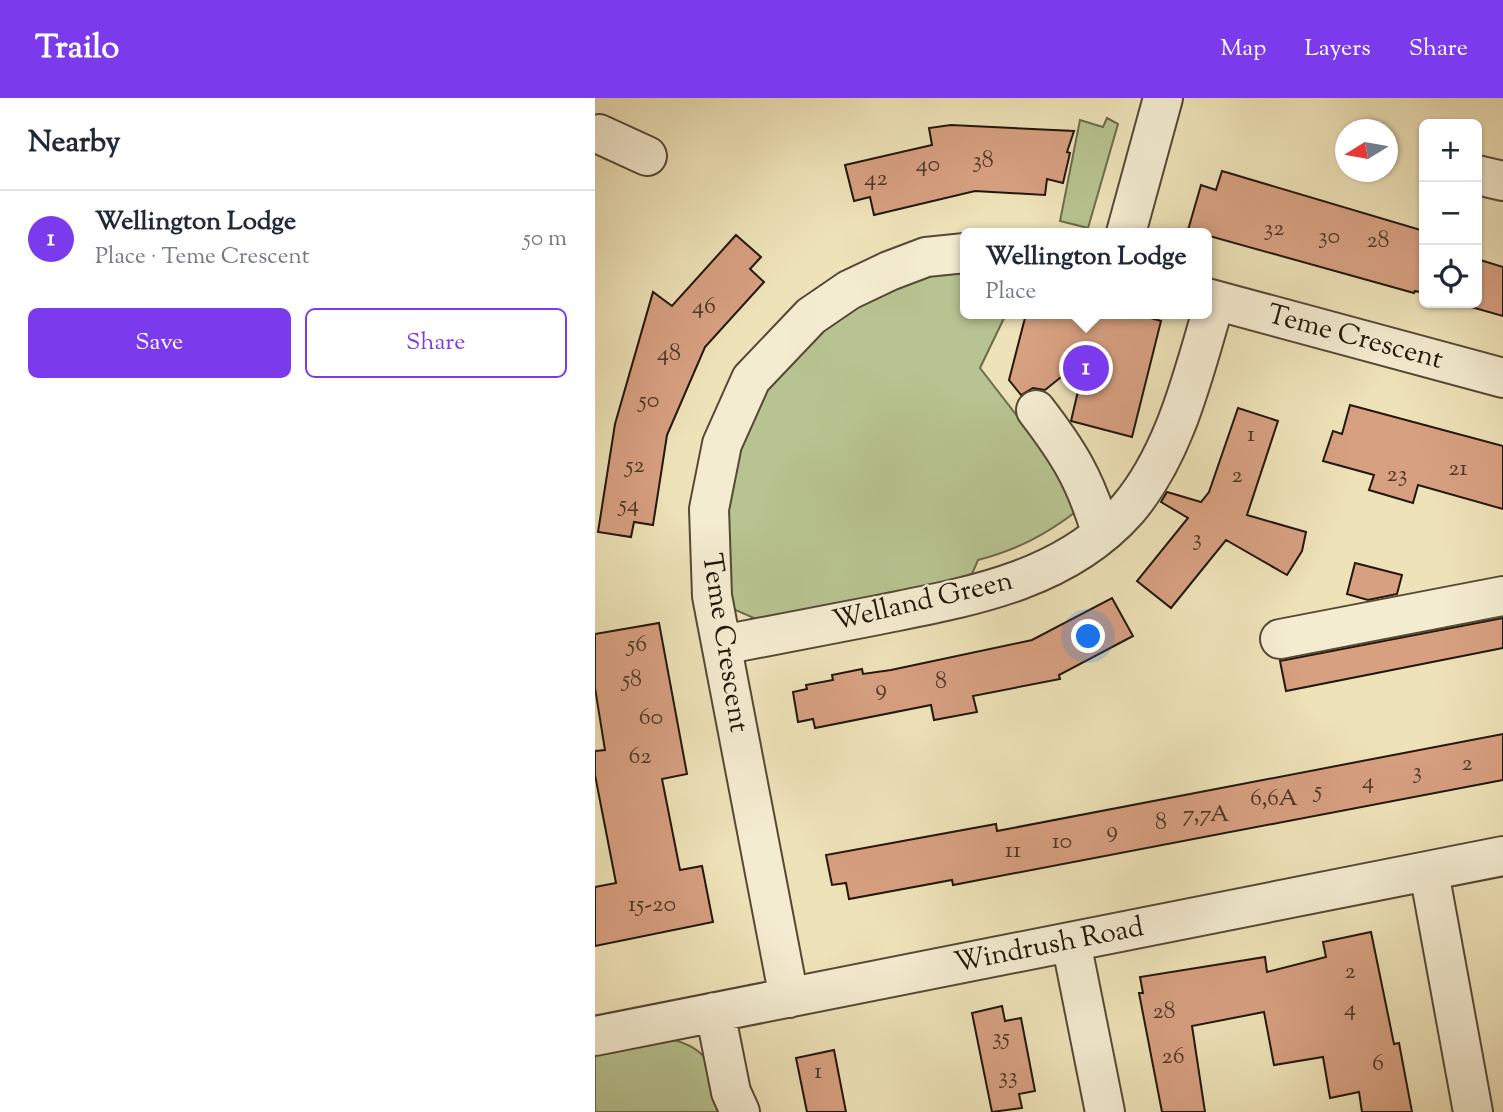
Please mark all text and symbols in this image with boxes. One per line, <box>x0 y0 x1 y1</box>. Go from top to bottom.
text: Trailo <box>35 25 119 73</box>
text: Map <box>1220 32 1266 66</box>
text: Layers <box>1304 32 1371 66</box>
text: Share <box>1409 32 1468 66</box>
north arrow <box>1335 119 1398 182</box>
map controls <box>1419 119 1482 308</box>
button: + <box>1419 119 1482 182</box>
text: Nearby <box>28 122 120 165</box>
house number: 38 <box>972 144 994 178</box>
house number: 40 <box>916 148 940 182</box>
house number: 42 <box>864 162 888 196</box>
button: − <box>1419 182 1482 245</box>
text: Wellington Lodge <box>95 204 296 241</box>
house number: 32 <box>1264 212 1284 246</box>
house number: 30 <box>1318 220 1340 254</box>
text: 1 <box>47 223 55 256</box>
text: 50 m <box>523 223 567 256</box>
house number: 28 <box>1366 224 1390 258</box>
popup <box>960 228 1212 319</box>
text: Wellington Lodge <box>985 239 1187 276</box>
text: Place · Teme Crescent <box>95 241 310 274</box>
button: locate <box>1419 245 1482 308</box>
text: Place <box>985 276 1036 309</box>
house number: 46 <box>692 290 716 324</box>
street label: Teme Crescent <box>1263 295 1448 381</box>
button: Save <box>28 308 291 378</box>
button: Share <box>305 308 567 378</box>
house number: 48 <box>657 337 681 371</box>
pin: 1 <box>1063 342 1109 394</box>
house number: 50 <box>637 384 659 418</box>
house number: 1 <box>1247 418 1255 452</box>
house number: 52 <box>623 449 645 483</box>
house number: 21 <box>1448 452 1468 486</box>
house number: 23 <box>1387 458 1407 492</box>
house number: 2 <box>1231 459 1243 493</box>
house number: 54 <box>617 488 639 522</box>
house number: 3 <box>1192 522 1202 556</box>
street label: Teme Crescent <box>690 551 758 736</box>
street label: Welland Green <box>829 562 1017 642</box>
your location <box>1071 619 1105 653</box>
house number: 56 <box>625 628 647 662</box>
house number: 58 <box>620 663 642 697</box>
house number: 8 <box>935 665 947 699</box>
house number: 9 <box>875 672 887 706</box>
house number: 60 <box>639 701 663 735</box>
house number: 62 <box>629 740 651 774</box>
house number: 2 <box>1461 747 1473 781</box>
house number: 3 <box>1412 755 1422 789</box>
house number: 4 <box>1362 765 1374 799</box>
house number: 5 <box>1312 774 1322 808</box>
house number: 6,6A <box>1250 782 1298 816</box>
house number: 7,7A <box>1183 798 1230 832</box>
house number: 8 <box>1155 806 1167 840</box>
house number: 9 <box>1106 814 1118 848</box>
house number: 10 <box>1052 825 1072 859</box>
house number: 11 <box>1005 834 1021 868</box>
house number: 15-20 <box>628 888 676 922</box>
street label: Windrush Road <box>951 908 1147 984</box>
house number: 2 <box>1344 955 1356 989</box>
house number: 4 <box>1344 992 1356 1026</box>
house number: 28 <box>1152 995 1176 1029</box>
house number: 35 <box>992 1021 1010 1055</box>
house number: 26 <box>1161 1040 1185 1074</box>
house number: 6 <box>1372 1047 1384 1081</box>
house number: 1 <box>814 1055 822 1089</box>
house number: 33 <box>998 1060 1018 1094</box>

